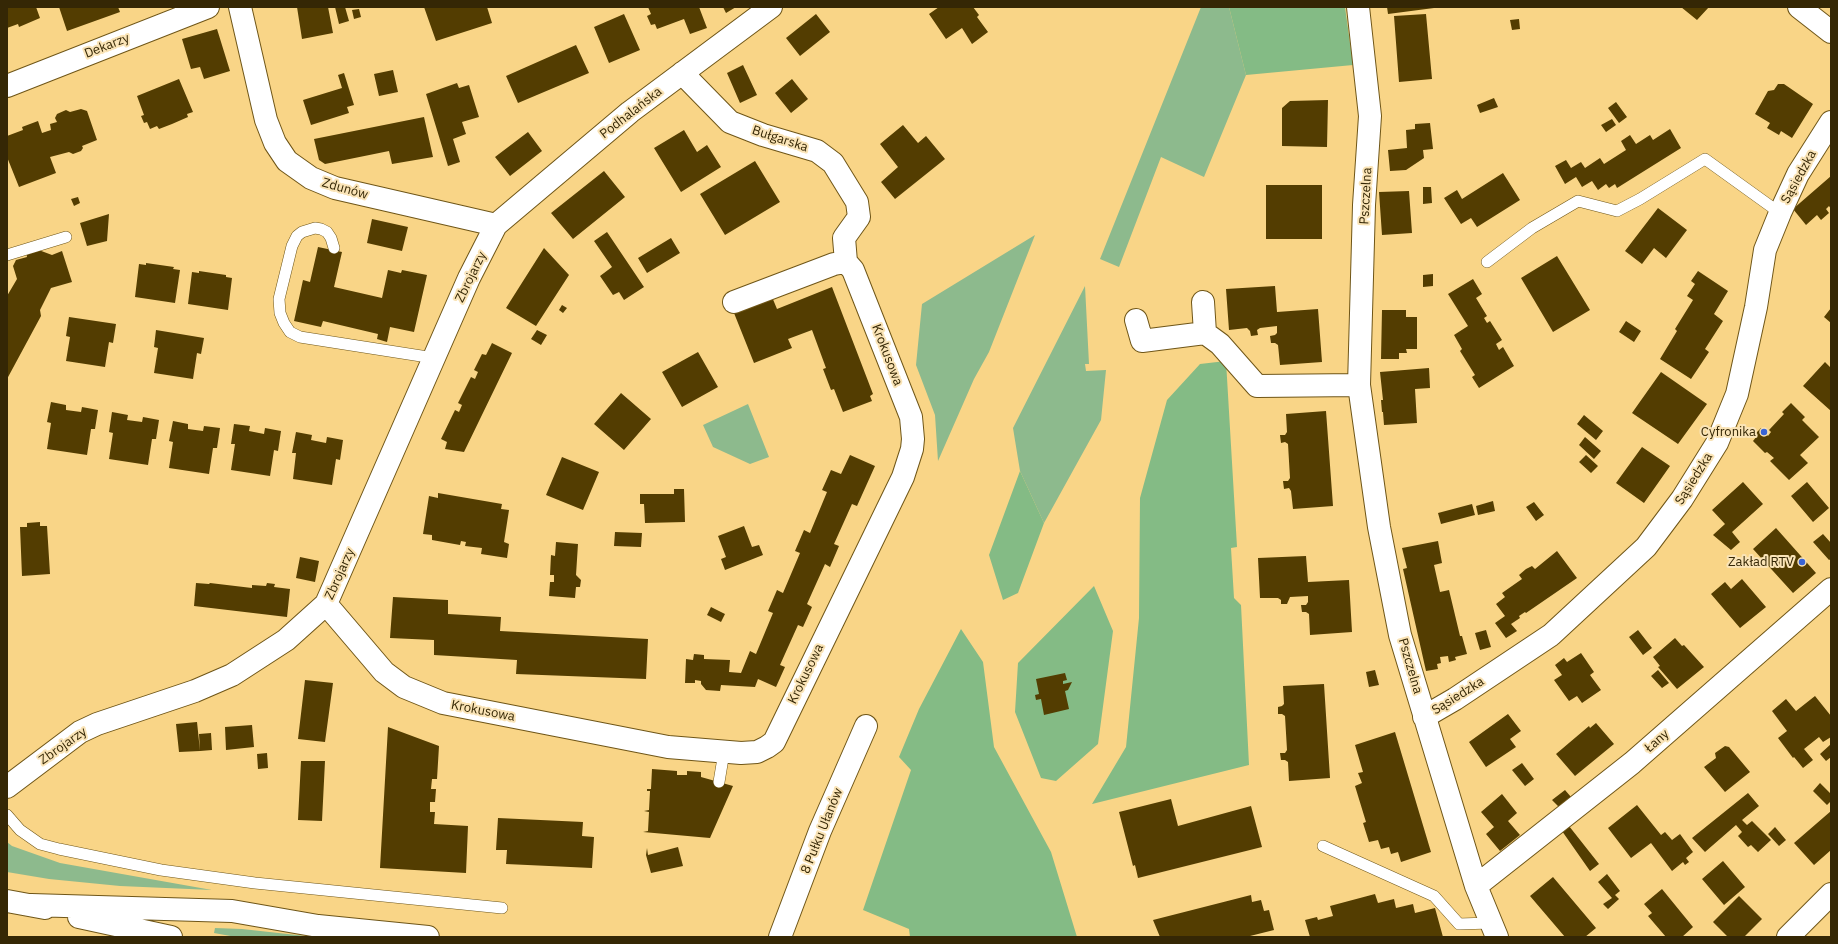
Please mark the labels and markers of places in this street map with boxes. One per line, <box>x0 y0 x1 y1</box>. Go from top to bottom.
place label: Cyfronika <box>1701 424 1756 440</box>
marker: Cyfronika <box>1759 427 1769 437</box>
place label: Zakład RTV <box>1728 554 1794 570</box>
marker: Zakład RTV <box>1797 557 1807 567</box>

